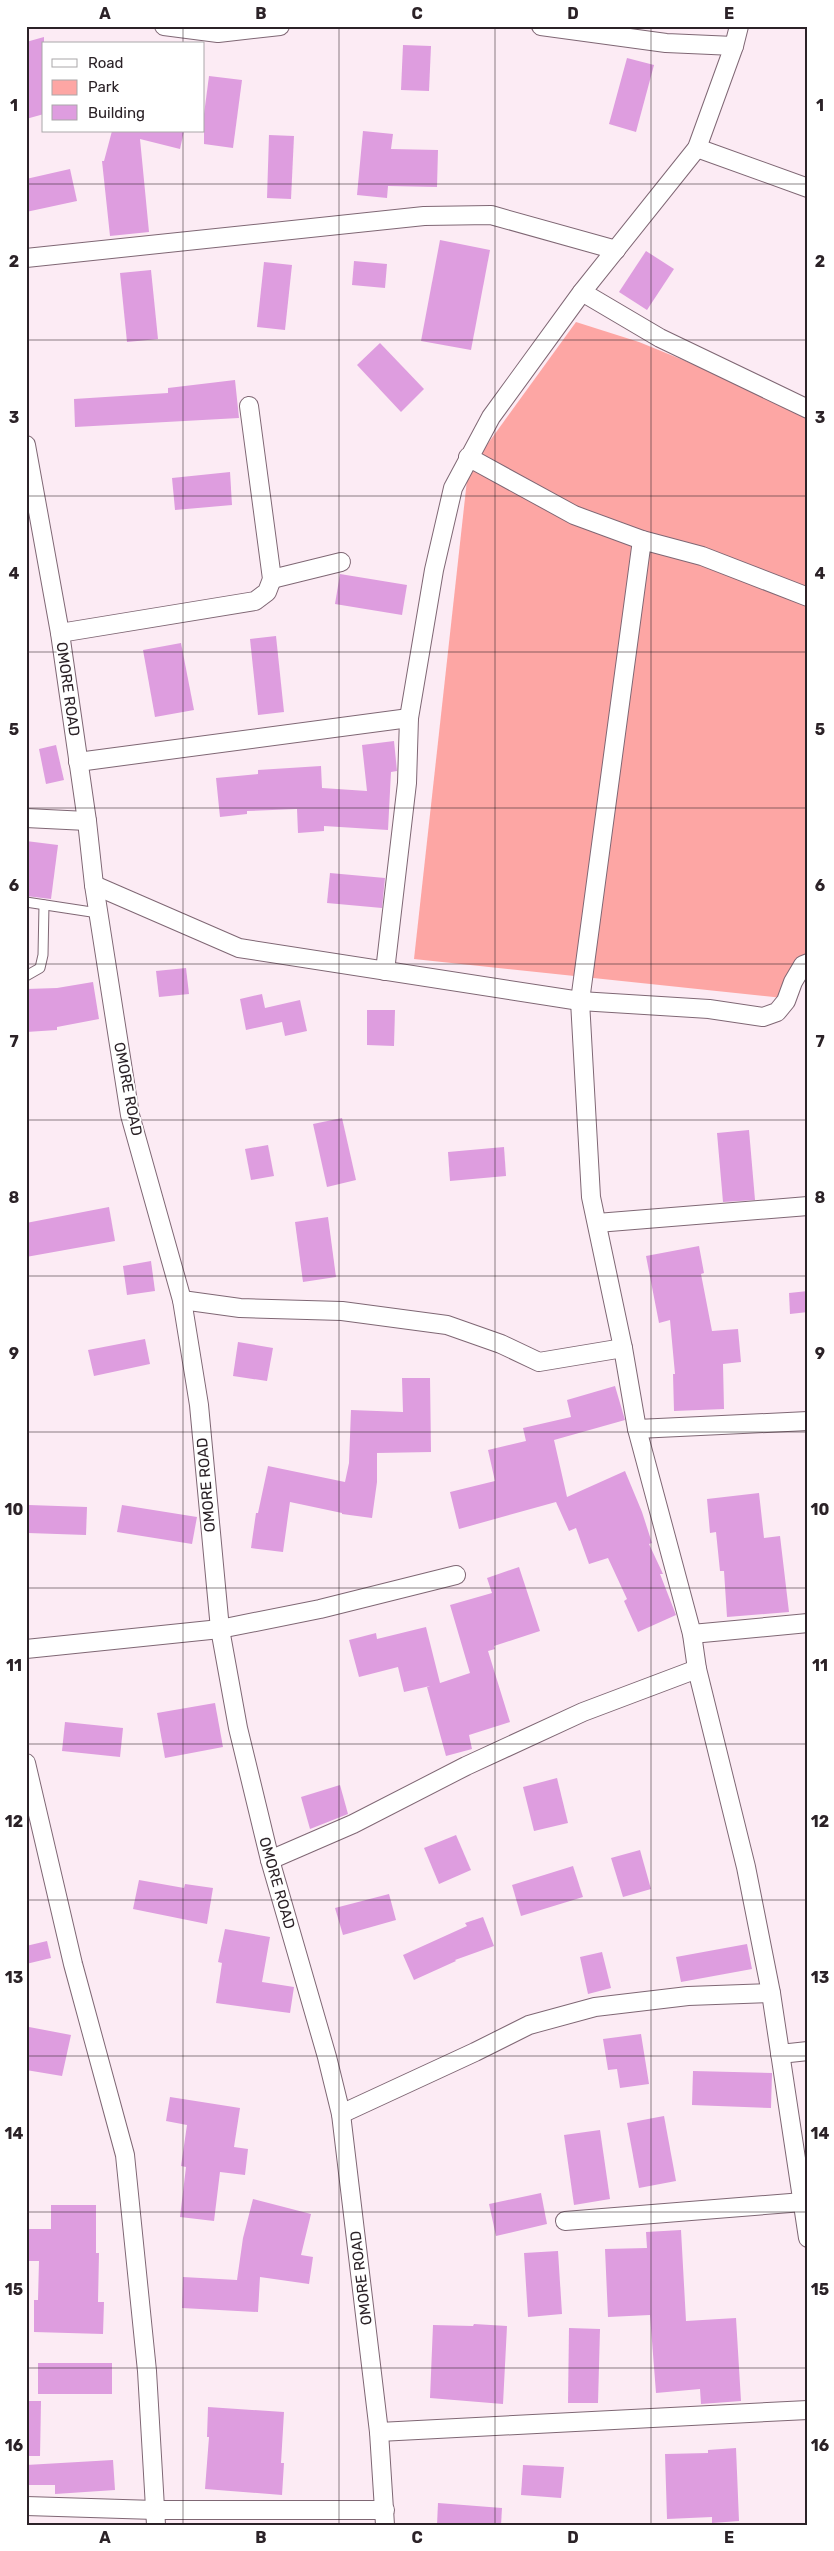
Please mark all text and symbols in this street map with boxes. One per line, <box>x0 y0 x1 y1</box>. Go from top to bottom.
text: A <box>99 4 111 23</box>
text: B <box>255 4 267 23</box>
text: C <box>411 4 423 23</box>
text: D <box>567 4 579 23</box>
text: E <box>724 4 734 23</box>
legend <box>42 42 205 132</box>
text: Road <box>88 54 124 72</box>
text: Park <box>88 78 119 96</box>
text: 1 <box>10 96 18 115</box>
text: 1 <box>816 96 824 115</box>
text: Building <box>88 104 145 122</box>
text: 2 <box>9 252 19 271</box>
text: 2 <box>815 252 825 271</box>
text: 3 <box>9 408 19 427</box>
text: 3 <box>815 408 825 427</box>
text: 4 <box>9 564 20 583</box>
text: 4 <box>815 564 826 583</box>
street label: OMORE ROAD <box>52 641 84 737</box>
text: 5 <box>9 720 19 739</box>
text: 5 <box>815 720 825 739</box>
text: 6 <box>9 876 19 895</box>
text: 6 <box>815 876 825 895</box>
text: 7 <box>9 1032 19 1051</box>
text: 7 <box>815 1032 825 1051</box>
street label: OMORE ROAD <box>110 1041 146 1137</box>
text: 8 <box>9 1188 20 1207</box>
text: 8 <box>815 1188 826 1207</box>
text: 9 <box>9 1344 19 1363</box>
text: 9 <box>815 1344 825 1363</box>
street label: OMORE ROAD <box>193 1437 219 1533</box>
text: 10 <box>5 1500 24 1519</box>
text: 10 <box>811 1500 830 1519</box>
text: 11 <box>6 1656 22 1675</box>
text: 11 <box>812 1656 828 1675</box>
text: 12 <box>5 1812 23 1831</box>
text: 12 <box>811 1812 829 1831</box>
street label: OMORE ROAD <box>255 1835 299 1931</box>
text: 13 <box>5 1968 23 1987</box>
text: 13 <box>811 1968 829 1987</box>
text: 14 <box>5 2124 24 2143</box>
text: 14 <box>811 2124 830 2143</box>
street label: OMORE ROAD <box>346 2230 376 2326</box>
text: 15 <box>5 2280 23 2299</box>
text: 15 <box>811 2280 829 2299</box>
text: 16 <box>5 2436 23 2455</box>
text: 16 <box>811 2436 829 2455</box>
text: A <box>99 2528 111 2547</box>
text: B <box>255 2528 267 2547</box>
text: C <box>411 2528 423 2547</box>
text: D <box>567 2528 579 2547</box>
text: E <box>724 2528 734 2547</box>

